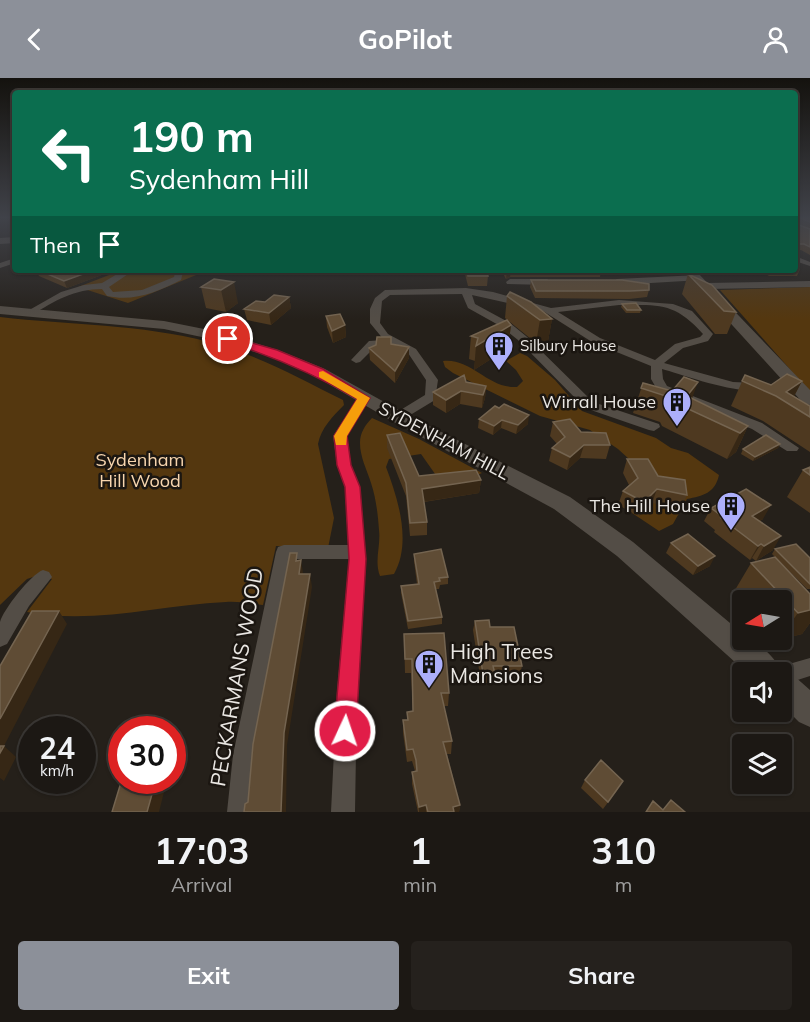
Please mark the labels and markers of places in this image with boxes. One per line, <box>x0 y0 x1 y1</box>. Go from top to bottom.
pin <box>202 313 253 364</box>
building icon: Silbury House <box>483 330 515 372</box>
place label: Silbury House <box>520 336 616 355</box>
building icon: Wirrall House <box>661 386 693 428</box>
place label: Wirrall House <box>541 390 656 413</box>
building icon: The Hill House <box>715 490 747 532</box>
place label: The Hill House <box>590 494 710 517</box>
place label: High Trees Mansions <box>450 638 553 688</box>
building icon: High Trees Mansions <box>413 648 445 690</box>

